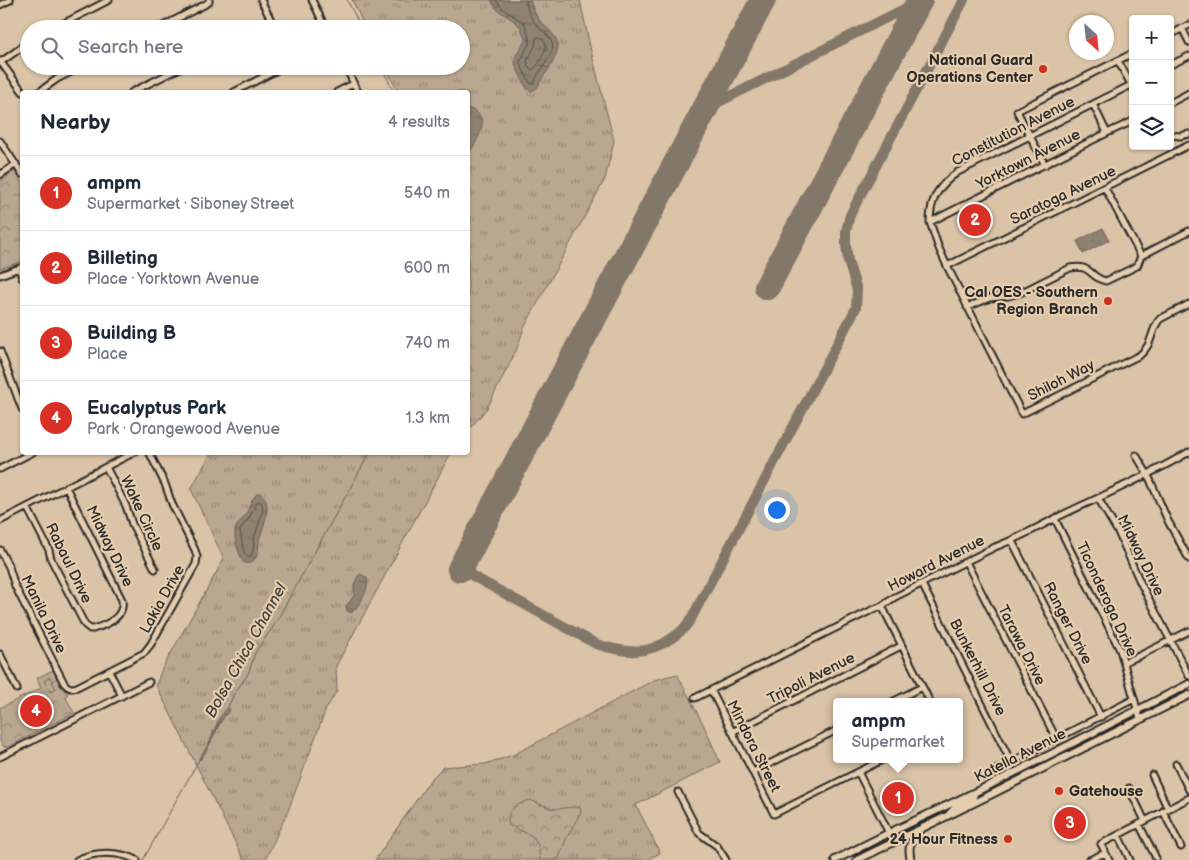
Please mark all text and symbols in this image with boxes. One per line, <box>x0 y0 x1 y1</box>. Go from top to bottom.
north arrow <box>1069 15 1114 60</box>
map controls <box>1129 15 1174 150</box>
button: + <box>1129 15 1174 60</box>
search box <box>20 20 470 75</box>
icon: search <box>38 34 66 62</box>
text: Search here <box>78 36 183 59</box>
place label: National Guard Operations Center <box>906 51 1034 87</box>
button: − <box>1129 60 1174 105</box>
marker: National Guard Operations Center <box>1037 63 1049 75</box>
street label: Constitution Avenue <box>949 92 1078 171</box>
button: layers <box>1129 105 1174 150</box>
text: Nearby <box>40 110 110 135</box>
text: 4 results <box>388 113 450 132</box>
street label: Yorktown Avenue <box>972 125 1084 194</box>
street label: Saratoga Avenue <box>1007 162 1119 229</box>
text: ampm <box>87 172 141 195</box>
text: 1 <box>53 184 59 203</box>
text: 540 m <box>404 184 450 203</box>
text: Supermarket · Siboney Street <box>87 195 294 214</box>
pin: 2 <box>959 201 991 239</box>
text: Billeting <box>87 247 158 270</box>
text: 2 <box>51 259 61 278</box>
text: 600 m <box>404 259 450 278</box>
text: Place · Yorktown Avenue <box>87 270 259 289</box>
place label: Cal OES - Southern Region Branch <box>965 283 1098 319</box>
marker: Cal OES - Southern Region Branch <box>1102 295 1114 307</box>
text: Building B <box>87 322 176 345</box>
text: 3 <box>51 334 61 353</box>
text: 740 m <box>405 334 450 353</box>
text: Place <box>87 345 128 364</box>
street label: Shiloh Way <box>1025 355 1098 405</box>
text: Eucalyptus Park <box>87 397 226 420</box>
text: 4 <box>51 409 61 428</box>
text: 1.3 km <box>405 409 450 428</box>
text: Park · Orangewood Avenue <box>87 420 280 439</box>
street label: Wake Circle <box>116 473 167 554</box>
your location <box>764 497 790 523</box>
street label: Midway Drive <box>82 502 137 590</box>
street label: Midway Drive <box>1113 511 1168 599</box>
street label: Rabaul Drive <box>41 520 96 607</box>
street label: Howard Avenue <box>885 531 988 596</box>
street label: Ticonderoga Drive <box>1072 539 1142 660</box>
street label: Lakia Drive <box>136 562 189 637</box>
street label: Manila Drive <box>17 572 71 656</box>
water label: Bolsa Chica Channel <box>201 579 292 721</box>
street label: Ranger Drive <box>1039 579 1096 668</box>
street label: Tarawa Drive <box>993 602 1050 689</box>
street label: Bunkerhill Drive <box>945 616 1010 719</box>
street label: Tripoli Avenue <box>764 648 858 709</box>
pin: 4 <box>20 692 52 730</box>
street label: Mindora Street <box>722 697 785 796</box>
popup <box>833 698 963 763</box>
text: ampm <box>851 710 906 733</box>
street label: Katella Avenue <box>971 724 1069 787</box>
text: Supermarket <box>851 733 945 752</box>
pin: 1 <box>882 779 914 817</box>
place label: Gatehouse <box>1069 782 1144 801</box>
marker: Gatehouse <box>1053 785 1065 797</box>
pin: 3 <box>1054 804 1086 842</box>
place label: 24 Hour Fitness <box>890 830 998 849</box>
marker: 24 Hour Fitness <box>1002 833 1014 845</box>

